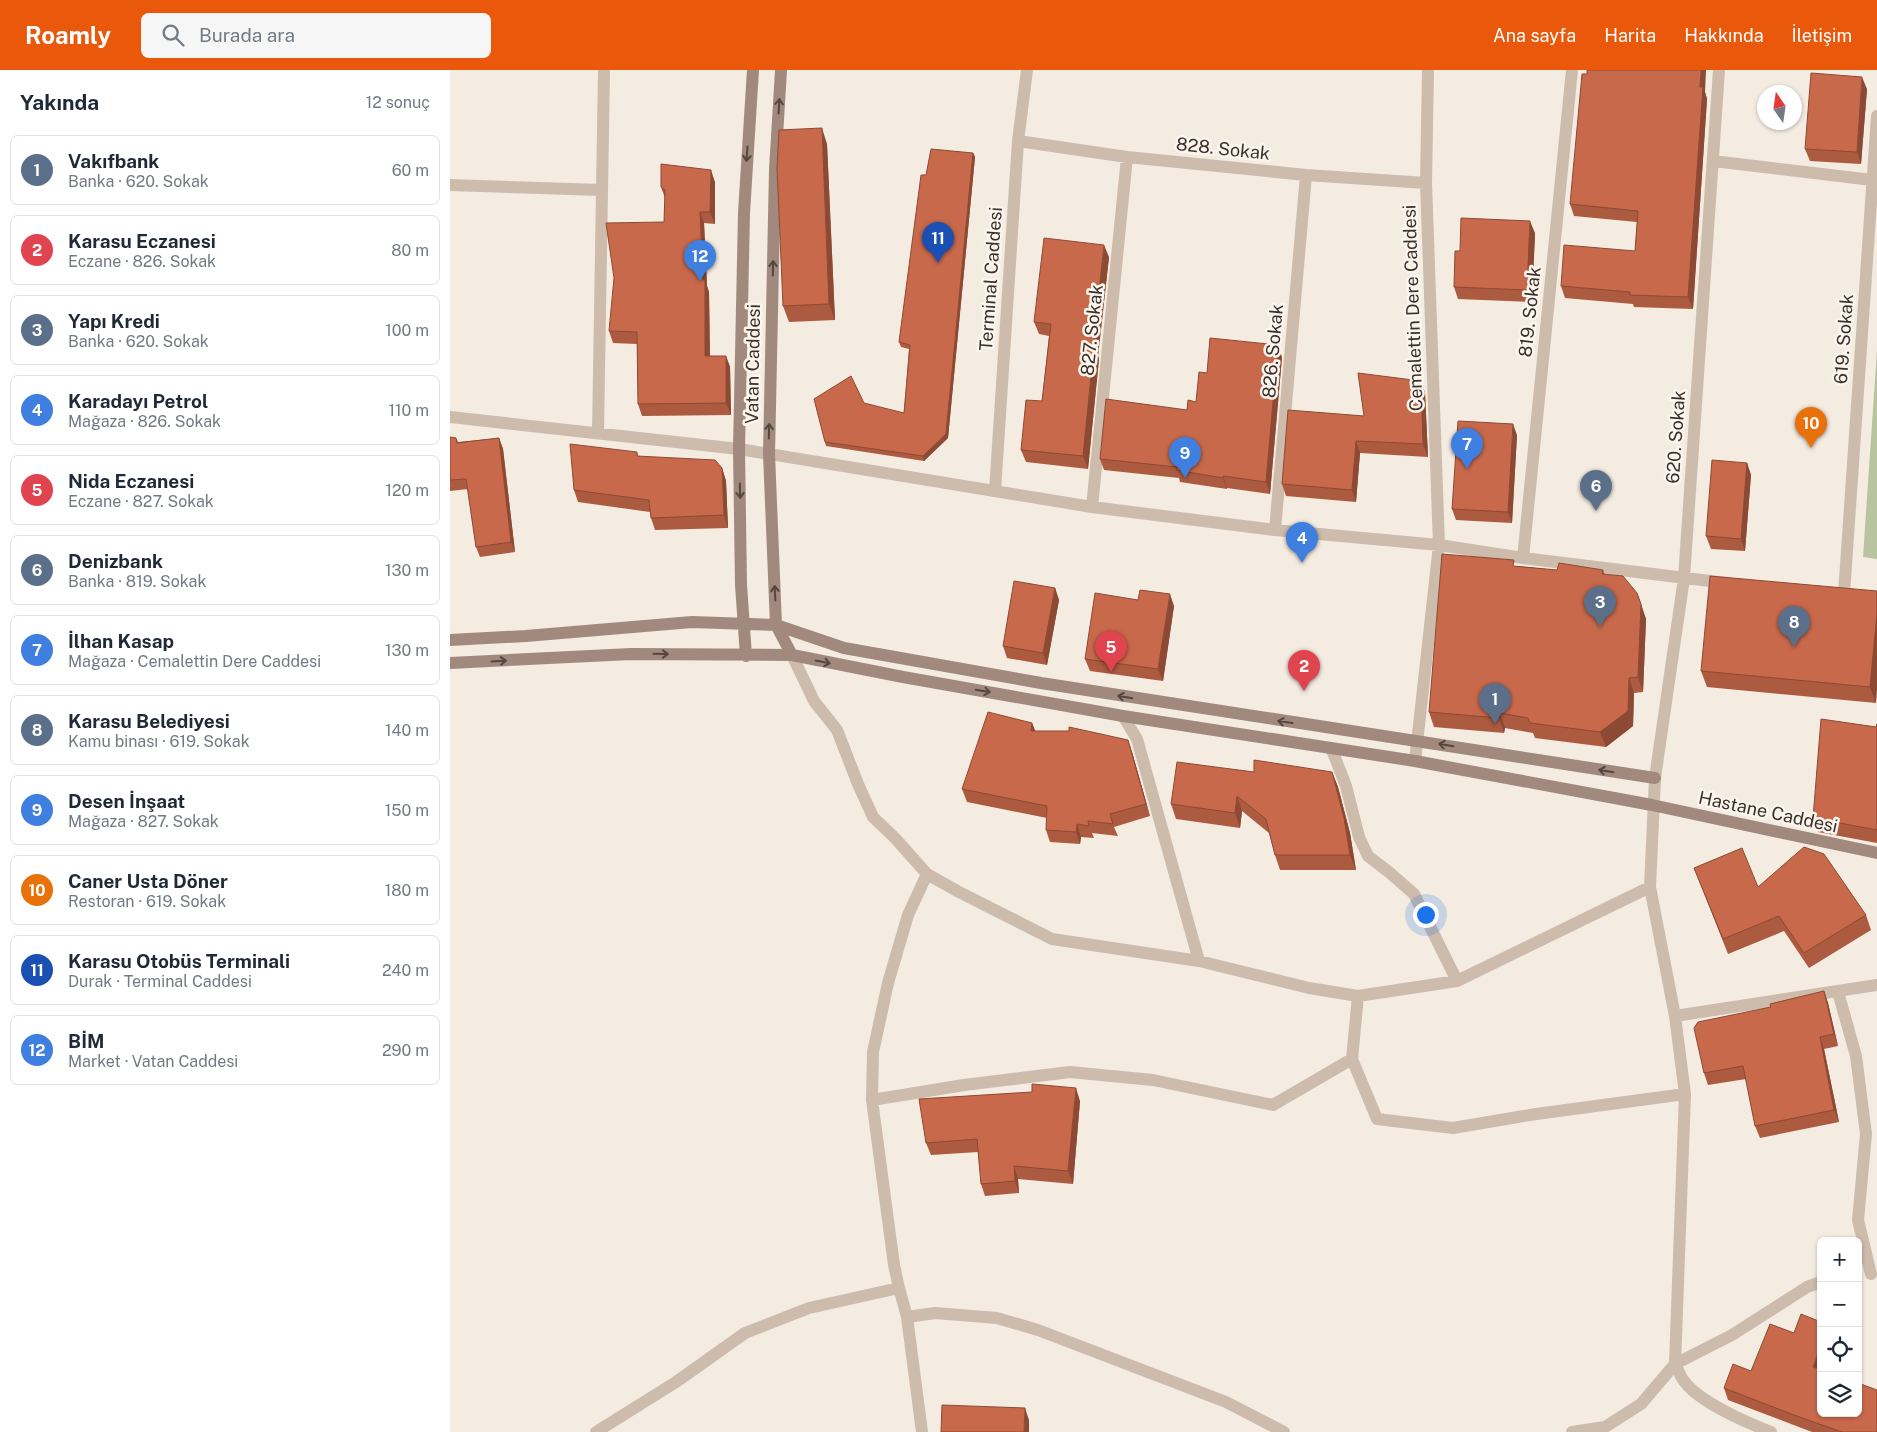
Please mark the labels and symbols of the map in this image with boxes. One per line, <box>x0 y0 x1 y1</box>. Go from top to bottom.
north arrow <box>1757 85 1802 130</box>
one-way arrow <box>774 98 783 114</box>
street label: 828. Sokak <box>1175 133 1271 164</box>
one-way arrow <box>743 145 752 161</box>
street label: Cemalettin Dere Caddesi <box>1398 204 1427 412</box>
street label: Terminal Caddesi <box>975 206 1006 352</box>
pin: 11 <box>922 222 954 263</box>
pin: 12 <box>684 240 716 281</box>
one-way arrow <box>768 261 778 277</box>
street label: 819. Sokak <box>1514 266 1545 358</box>
street label: 827. Sokak <box>1076 283 1107 377</box>
street label: 619. Sokak <box>1830 293 1857 385</box>
street label: 826. Sokak <box>1258 303 1287 399</box>
street label: Vatan Caddesi <box>741 304 764 424</box>
street label: 620. Sokak <box>1662 390 1689 484</box>
pin: 10 <box>1795 407 1827 448</box>
one-way arrow <box>764 423 774 440</box>
pin: 7 <box>1451 428 1483 469</box>
pin: 9 <box>1169 437 1201 478</box>
pin: 6 <box>1580 470 1612 511</box>
one-way arrow <box>735 483 744 499</box>
pin: 4 <box>1286 522 1318 563</box>
one-way arrow <box>770 585 779 601</box>
pin: 3 <box>1584 586 1616 627</box>
pin: 8 <box>1778 606 1810 647</box>
pin: 5 <box>1095 631 1127 672</box>
one-way arrow <box>652 649 669 659</box>
pin: 2 <box>1288 650 1320 691</box>
one-way arrow <box>490 656 506 665</box>
one-way arrow <box>814 657 830 667</box>
pin: 1 <box>1479 683 1511 724</box>
one-way arrow <box>974 687 990 697</box>
one-way arrow <box>1117 691 1133 701</box>
one-way arrow <box>1278 717 1294 727</box>
one-way arrow <box>1438 740 1454 750</box>
one-way arrow <box>1599 765 1615 775</box>
street label: Hastane Caddesi <box>1697 787 1840 836</box>
your location <box>1413 902 1439 928</box>

